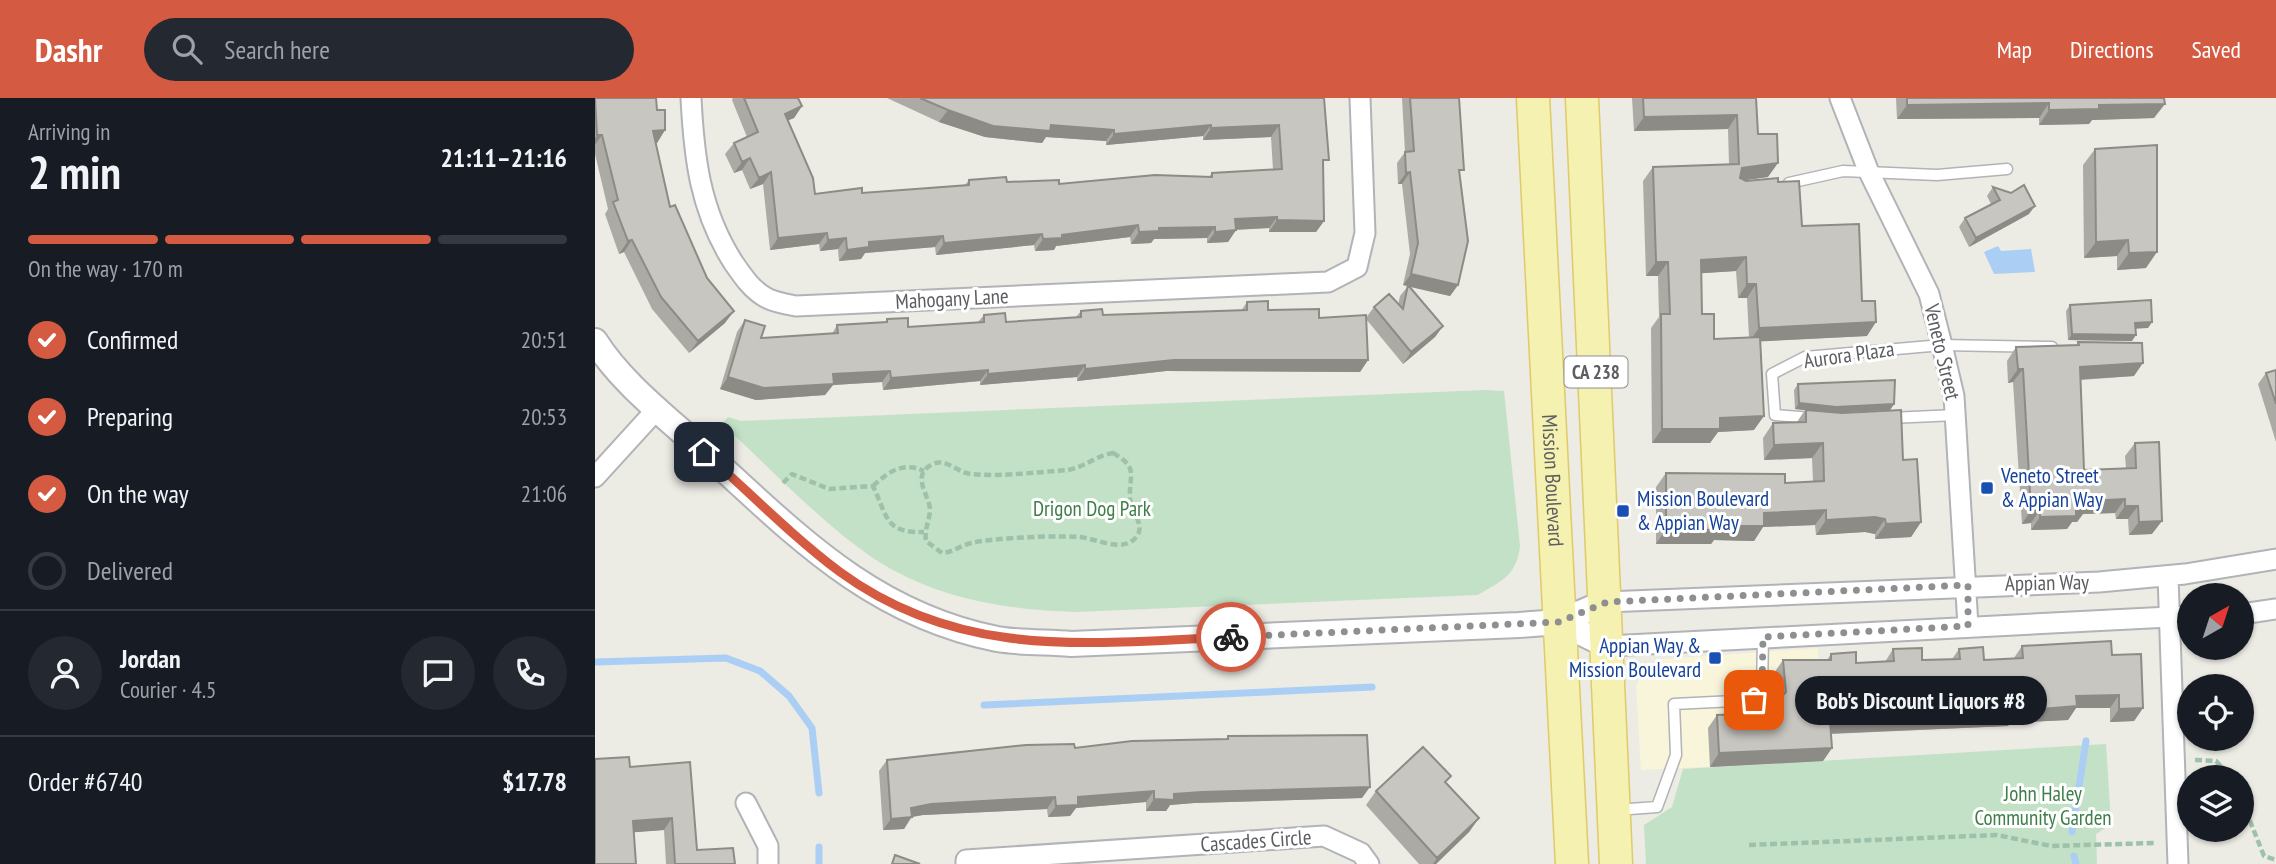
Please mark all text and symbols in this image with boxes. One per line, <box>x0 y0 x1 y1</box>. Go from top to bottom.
search box <box>144 18 634 81</box>
text: Dashr <box>35 28 102 71</box>
icon: search <box>168 30 206 68</box>
text: Search here <box>224 33 330 66</box>
text: Map <box>1997 34 2032 65</box>
text: Directions <box>2070 34 2154 65</box>
text: Saved <box>2192 34 2241 65</box>
text: Arriving in <box>28 117 110 146</box>
text: 21:11–21:16 <box>440 141 567 174</box>
text: 2 min <box>28 142 121 202</box>
text: On the way · 170 m <box>28 254 183 283</box>
street label: Mahogany Lane <box>895 282 1009 315</box>
street label: Veneto Street <box>1918 300 1967 403</box>
icon: check <box>28 321 66 359</box>
text: Confirmed <box>87 323 178 356</box>
text: 20:51 <box>521 325 567 354</box>
street label: Aurora Plaza <box>1802 335 1896 374</box>
road number: CA 238 <box>1565 356 1627 388</box>
icon: check <box>28 398 66 436</box>
text: Preparing <box>87 400 173 433</box>
text: 20:53 <box>521 402 567 431</box>
street label: Mission Boulevard <box>1536 414 1570 547</box>
pin <box>674 422 734 482</box>
icon: home <box>685 433 723 471</box>
place label: Veneto Street & Appian Way <box>2000 462 2103 513</box>
icon: check <box>28 475 66 513</box>
text: On the way <box>87 477 189 510</box>
text: 21:06 <box>521 479 567 508</box>
marker: Veneto Street & Appian Way <box>1979 480 1995 496</box>
place label: Mission Boulevard & Appian Way <box>1637 485 1769 536</box>
park label: Drigon Dog Park <box>1033 495 1151 522</box>
marker: Mission Boulevard & Appian Way <box>1615 503 1631 519</box>
text: Delivered <box>87 554 173 587</box>
street label: Appian Way <box>2005 568 2089 597</box>
north arrow <box>2177 583 2254 660</box>
map controls <box>2177 583 2254 842</box>
courier <box>1196 602 1266 672</box>
icon: bike <box>1212 618 1250 656</box>
place label: Appian Way & Mission Boulevard <box>1569 632 1701 683</box>
button: person <box>28 636 102 710</box>
button: chat <box>401 636 475 710</box>
button: phone <box>493 636 567 710</box>
text: Jordan <box>120 642 181 675</box>
marker: Appian Way & Mission Boulevard <box>1707 650 1723 666</box>
pin <box>1724 670 1784 730</box>
button: locate <box>2177 674 2254 751</box>
text: Courier · 4.5 <box>120 675 216 704</box>
callout: Bob's Discount Liquors #8 <box>1796 676 2048 724</box>
icon: bag <box>1735 681 1773 719</box>
text: Bob's Discount Liquors #8 <box>1816 686 2026 715</box>
text: Order #6740 <box>28 765 143 798</box>
text: $17.78 <box>502 765 567 798</box>
button: layers <box>2177 765 2254 842</box>
park label: John Haley Community Garden <box>1974 780 2112 831</box>
street label: Cascades Circle <box>1200 823 1312 858</box>

